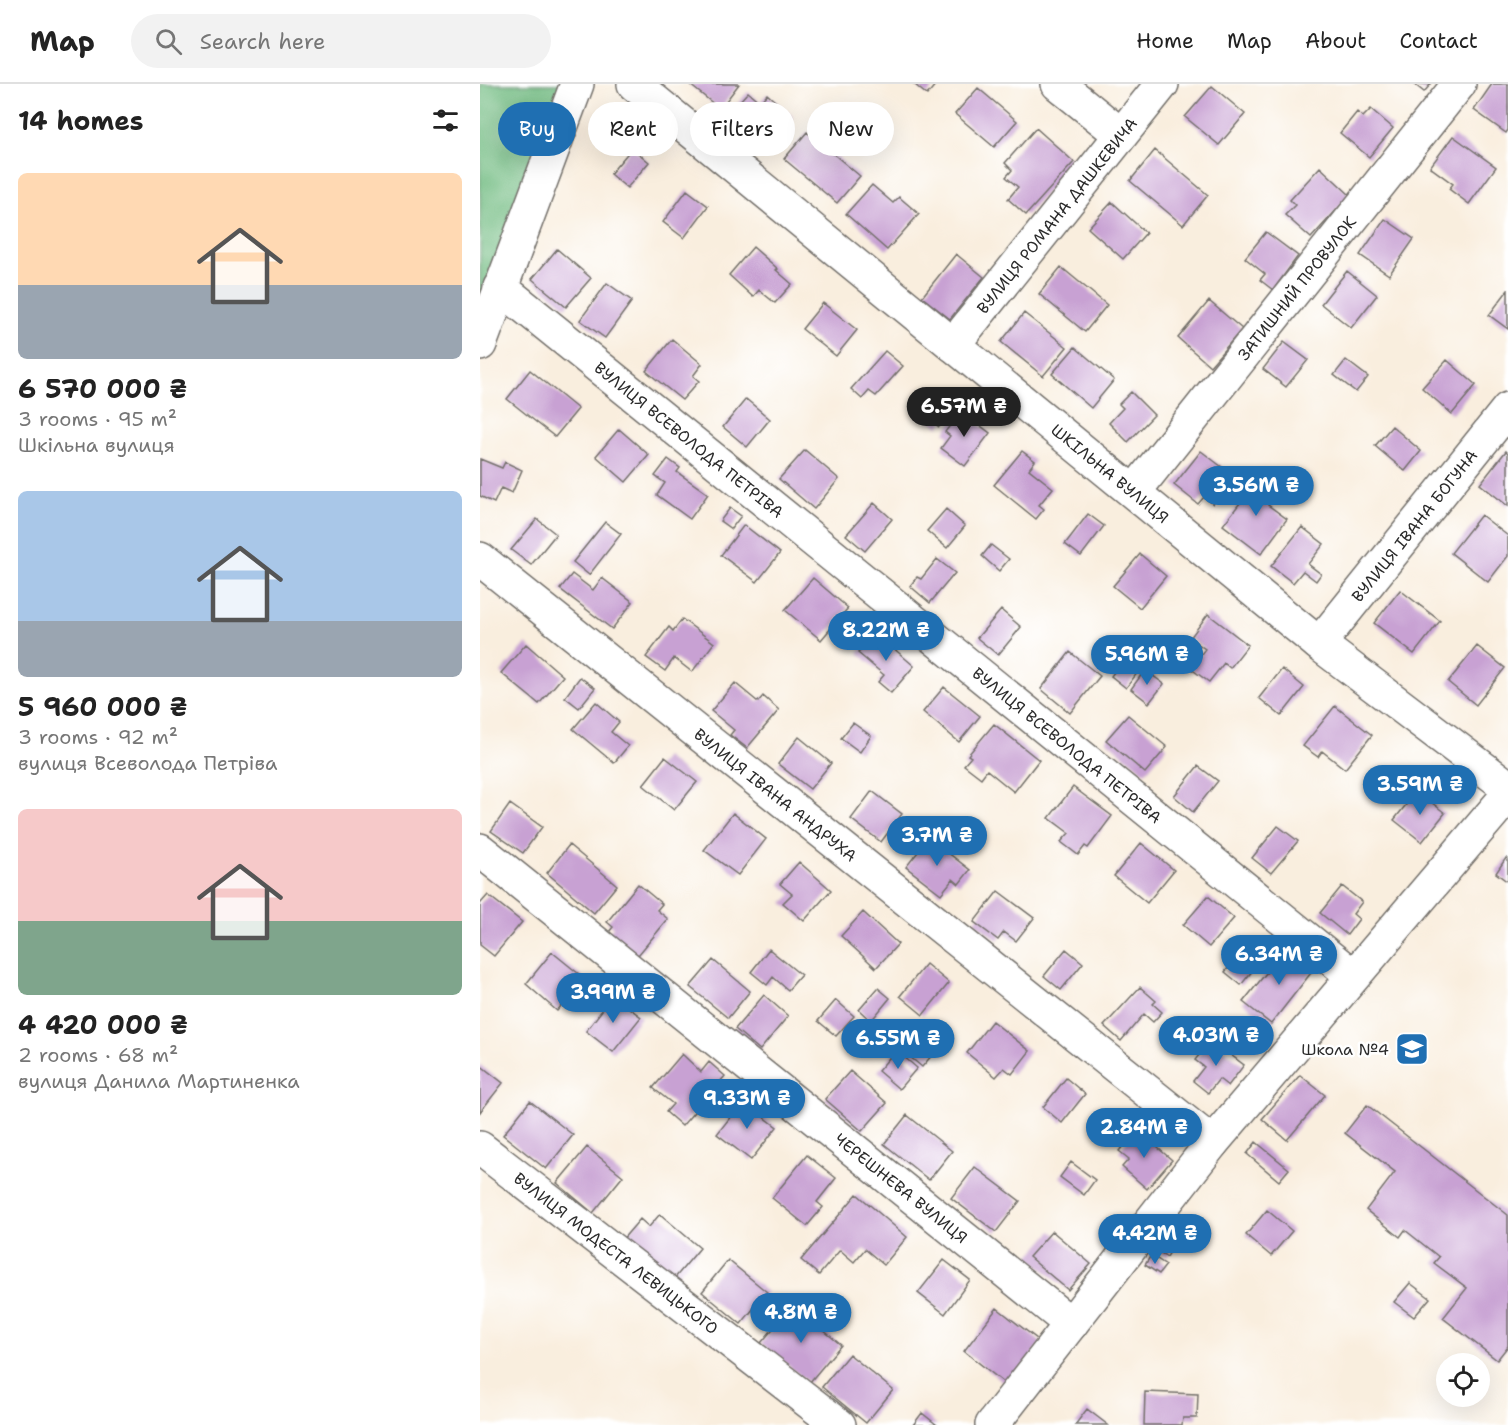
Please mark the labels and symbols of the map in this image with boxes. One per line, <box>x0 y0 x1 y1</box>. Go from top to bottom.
street label: ВУЛИЦЯ РОМАНА ДАШКЕВИЧА <box>972 113 1142 318</box>
street label: ЗАТИШНИЙ ПРОВУЛОК <box>1233 211 1361 364</box>
street label: ВУЛИЦЯ ВСЕВОЛОДА ПЕТРІВА <box>590 357 788 522</box>
pin: 6.57M ₴ <box>909 387 1019 438</box>
street label: ШКІЛЬНА ВУЛИЦЯ <box>1047 419 1173 528</box>
street label: ВУЛИЦЯ ІВАНА БОГУНА <box>1347 445 1482 606</box>
pin: 3.56M ₴ <box>1201 466 1311 517</box>
pin: 8.22M ₴ <box>831 611 941 662</box>
pin: 5.96M ₴ <box>1092 635 1202 686</box>
street label: ВУЛИЦЯ ВСЕВОЛОДА ПЕТРІВА <box>968 662 1166 828</box>
street label: ВУЛИЦЯ ІВАНА АНДРУХА <box>690 723 861 866</box>
pin: 3.59M ₴ <box>1365 765 1475 816</box>
pin: 3.7M ₴ <box>888 816 986 867</box>
pin: 6.34M ₴ <box>1224 935 1334 986</box>
pin: 3.99M ₴ <box>558 973 668 1024</box>
pin: 4.03M ₴ <box>1161 1016 1271 1067</box>
pin: 6.55M ₴ <box>843 1019 953 1070</box>
school or university icon: Школа №4 <box>1394 1031 1430 1067</box>
place label: Школа №4 <box>1301 1039 1389 1060</box>
pin: 9.33M ₴ <box>692 1079 802 1130</box>
pin: 2.84M ₴ <box>1089 1108 1199 1159</box>
street label: ЧЕРЕШНЕВА ВУЛИЦЯ <box>830 1128 972 1248</box>
street label: ВУЛИЦЯ МОДЕСТА ЛЕВИЦЬКОГО <box>510 1168 723 1339</box>
pin: 4.42M ₴ <box>1100 1214 1210 1265</box>
pin: 4.8M ₴ <box>752 1293 850 1344</box>

